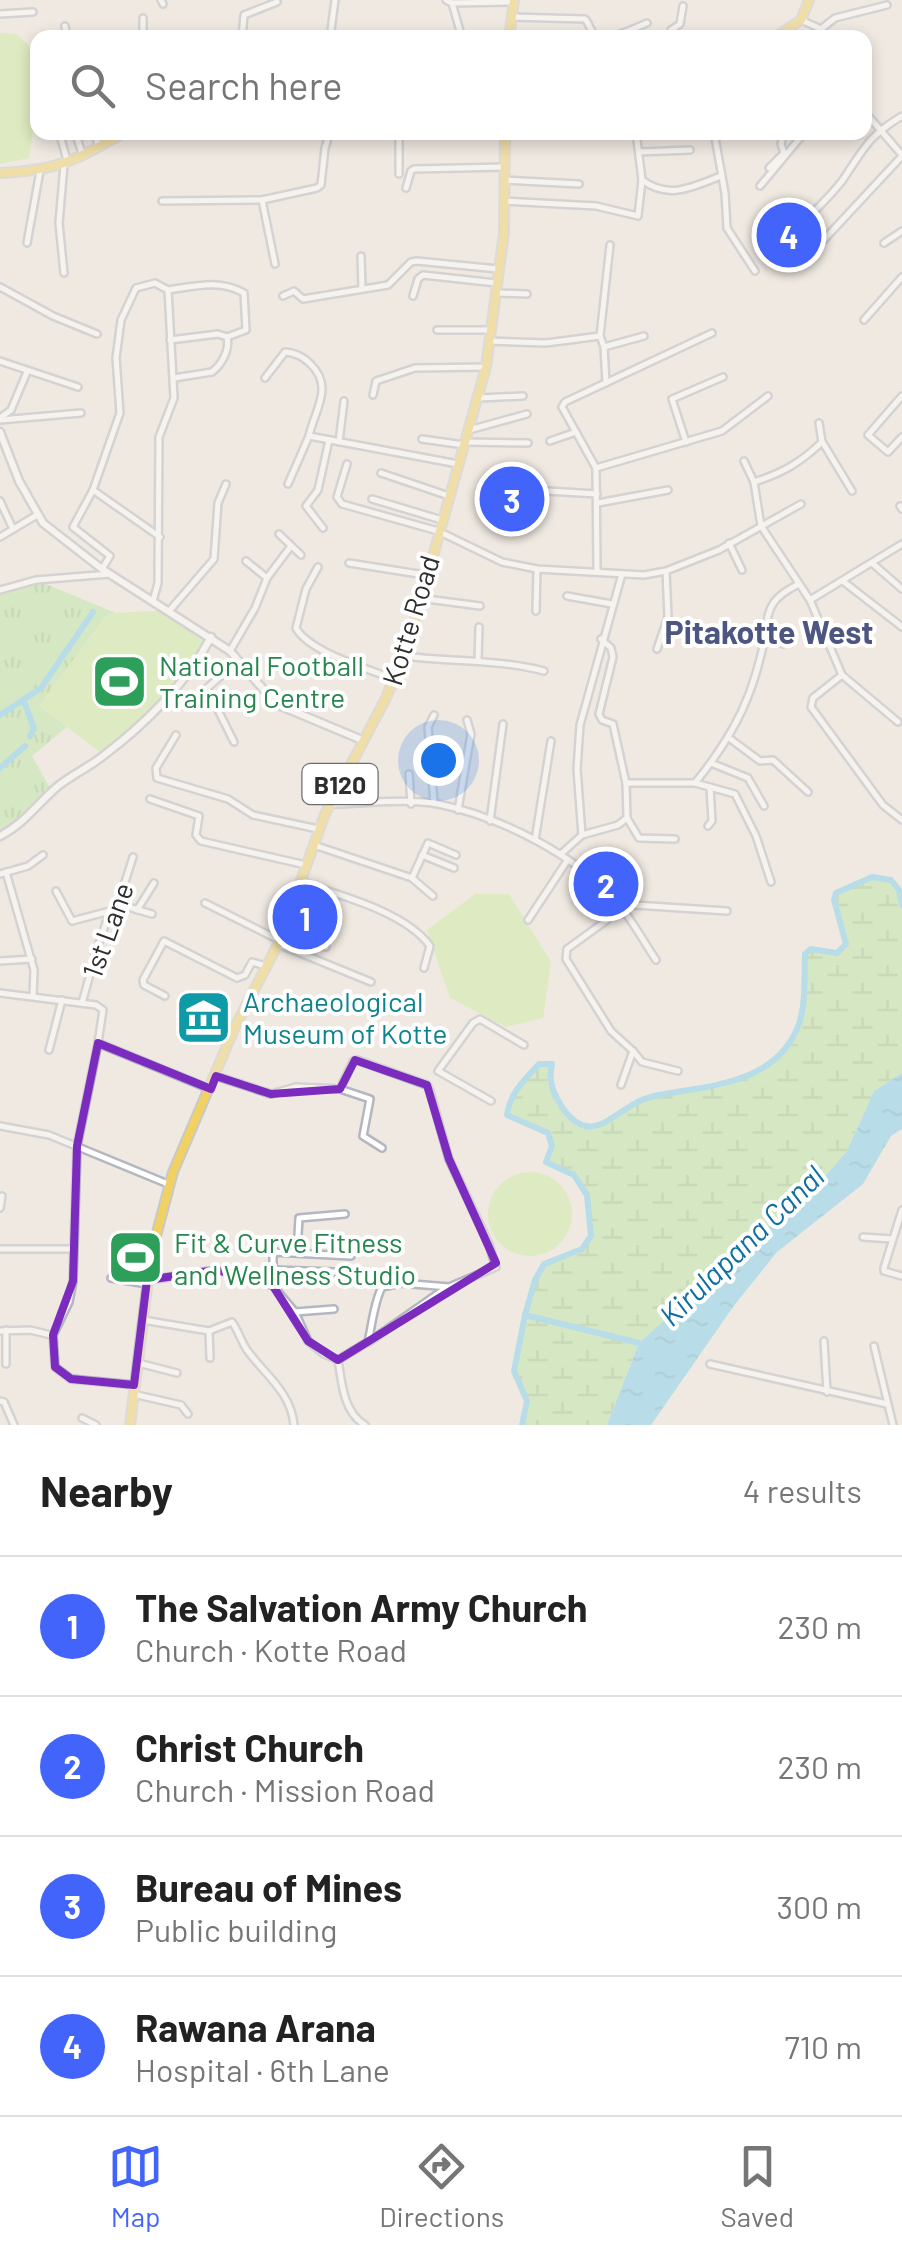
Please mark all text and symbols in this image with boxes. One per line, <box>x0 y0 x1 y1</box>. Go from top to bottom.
search box <box>30 30 872 140</box>
icon: search <box>65 58 120 113</box>
text: Search here <box>145 62 343 108</box>
pin: 4 <box>756 198 822 272</box>
pin: 3 <box>480 462 544 536</box>
street label: Kotte Road <box>374 551 446 689</box>
district label: Pitakotte West <box>665 612 873 650</box>
place label: National Football Training Centre <box>159 648 364 714</box>
sports icon: National Football Training Centre <box>90 651 150 711</box>
your location <box>413 735 464 786</box>
road number: B120 <box>302 764 378 804</box>
pin: 2 <box>574 846 638 922</box>
street label: 1st Lane <box>74 878 140 982</box>
pin: 1 <box>272 880 338 954</box>
place label: Archaeological Museum of Kotte <box>243 984 448 1050</box>
museum icon: Archaeological Museum of Kotte <box>174 987 234 1047</box>
water label: Kirulapana Canal <box>651 1157 831 1333</box>
place label: Fit & Curve Fitness and Wellness Studio <box>174 1225 416 1291</box>
sports icon: Fit & Curve Fitness and Wellness Studio <box>105 1228 165 1288</box>
text: Nearby <box>40 1465 173 1515</box>
text: 4 results <box>743 1471 862 1509</box>
text: The Salvation Army Church <box>135 1584 588 1630</box>
text: 1 <box>67 1607 78 1645</box>
text: 230 m <box>778 1607 862 1645</box>
text: Church · Kotte Road <box>135 1630 407 1668</box>
text: Christ Church <box>135 1724 364 1770</box>
text: 2 <box>64 1747 81 1785</box>
text: 230 m <box>778 1747 862 1785</box>
text: Church · Mission Road <box>135 1770 435 1808</box>
text: Bureau of Mines <box>135 1864 402 1910</box>
text: 3 <box>64 1887 81 1925</box>
text: 300 m <box>776 1887 862 1925</box>
text: Public building <box>135 1910 337 1948</box>
text: Rawana Arana <box>135 2004 376 2050</box>
text: 4 <box>63 2027 82 2065</box>
text: 710 m <box>785 2027 862 2065</box>
text: Hospital · 6th Lane <box>135 2050 390 2088</box>
tab: Map <box>108 2139 163 2233</box>
tab: Directions <box>379 2139 504 2233</box>
tab: Saved <box>720 2139 794 2233</box>

